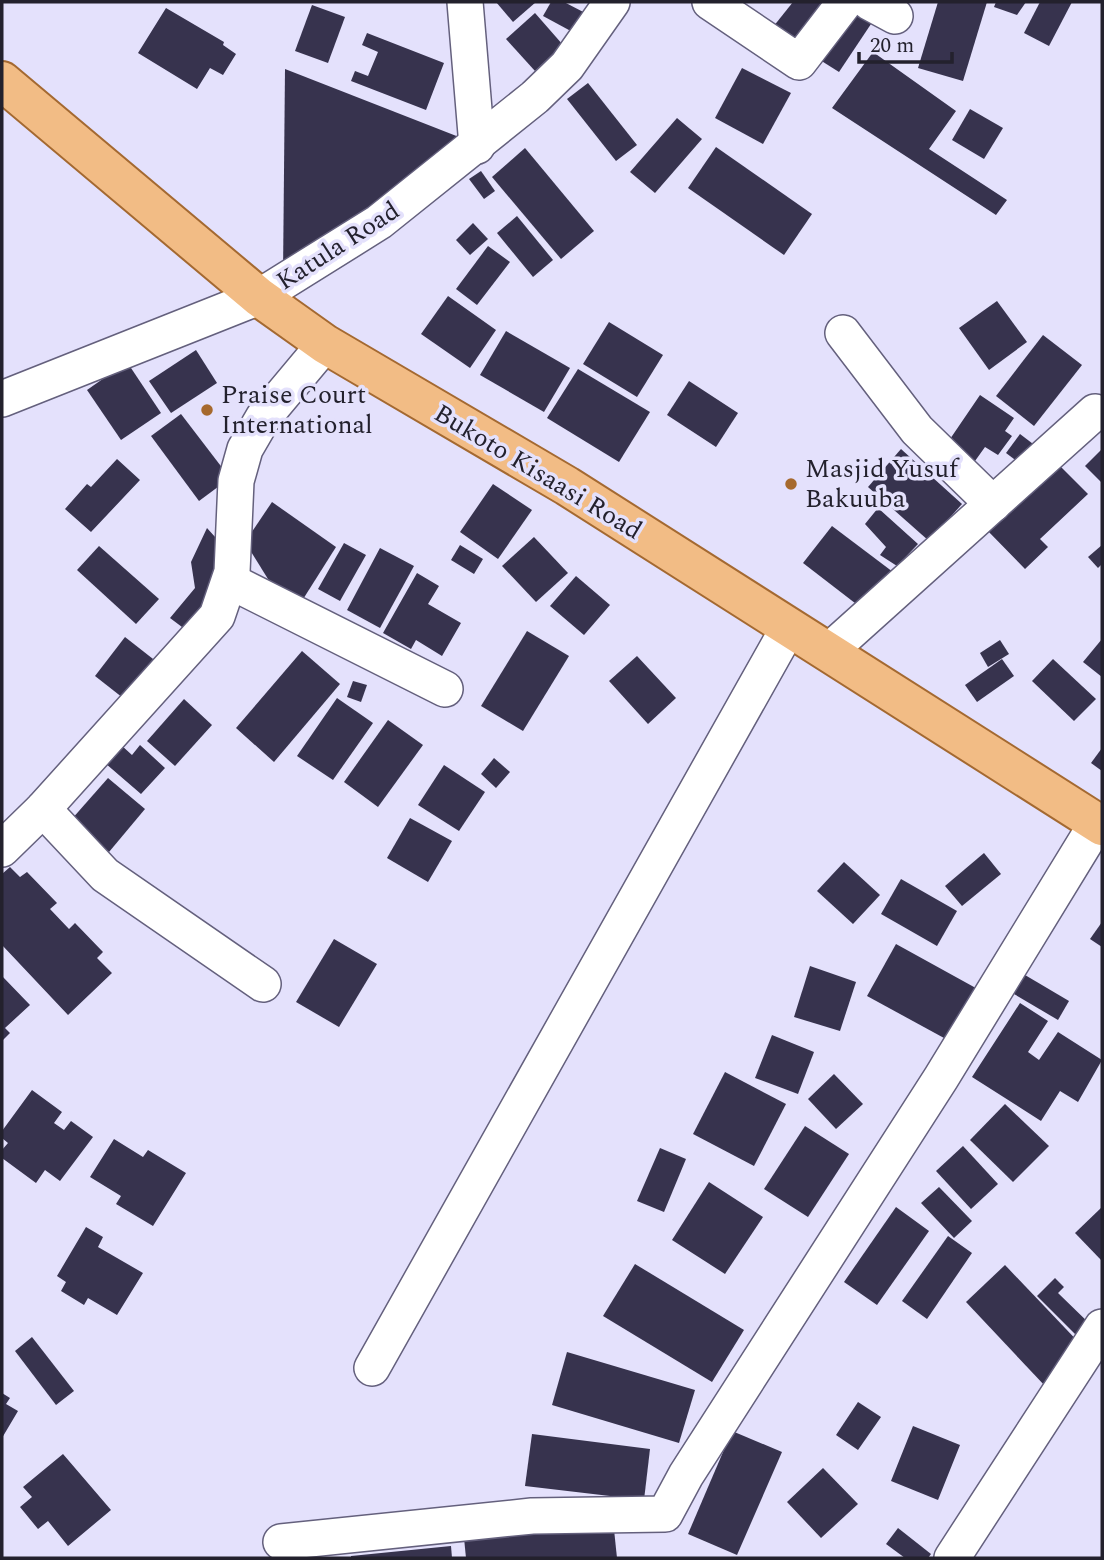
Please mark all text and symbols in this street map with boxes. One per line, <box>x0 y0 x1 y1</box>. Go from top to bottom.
scale bar <box>859 21 952 65</box>
text: 20 m <box>870 30 914 62</box>
street label: Katula Road <box>268 191 408 301</box>
place label: Praise Court International <box>221 375 373 445</box>
street label: Bukoto Kisaasi Road <box>426 394 650 550</box>
marker: Praise Court International <box>199 402 215 418</box>
place label: Masjid Yusuf Bakuuba <box>805 449 960 519</box>
marker: Masjid Yusuf Bakuuba <box>783 476 799 492</box>

